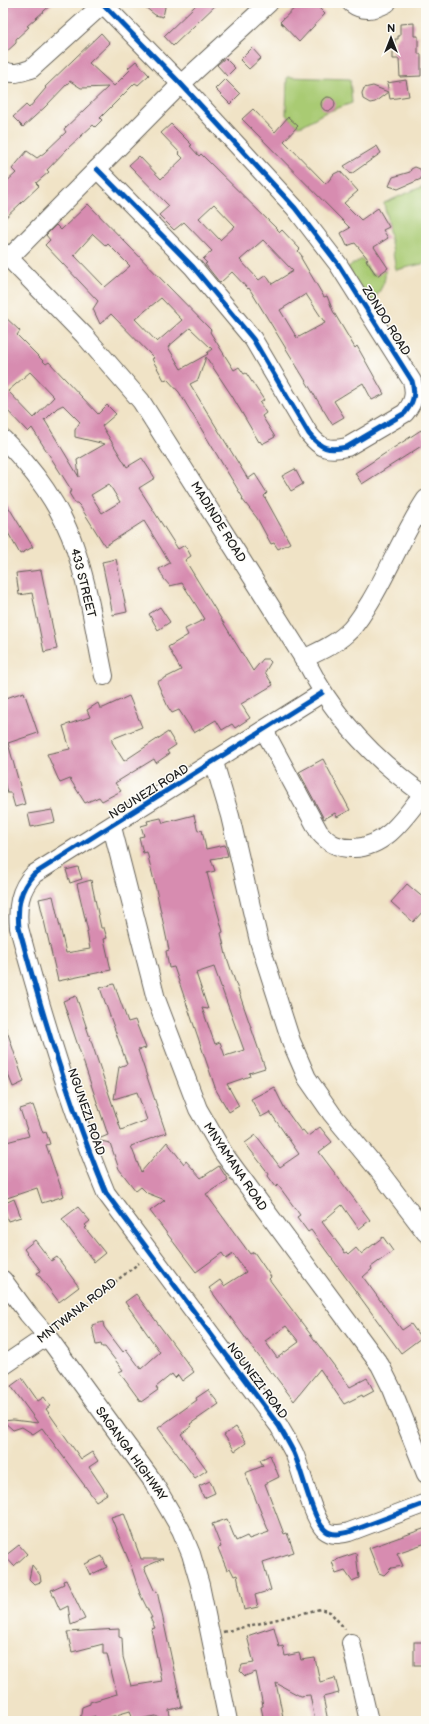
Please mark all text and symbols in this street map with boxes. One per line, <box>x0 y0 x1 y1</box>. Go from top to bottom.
north arrow <box>371 18 411 58</box>
text: N <box>387 22 395 35</box>
street label: ZONDO ROAD <box>358 283 414 359</box>
street label: MADINDE ROAD <box>187 479 249 565</box>
street label: 433 STREET <box>67 547 99 620</box>
street label: NGUNEZI ROAD <box>106 761 192 823</box>
street label: NGUNEZI ROAD <box>64 1066 108 1158</box>
street label: MNYAMANA ROAD <box>200 1120 270 1214</box>
street label: MNTWANA ROAD <box>34 1275 120 1347</box>
street label: NGUNEZI ROAD <box>223 1340 291 1422</box>
street label: SAGANGA HIGHWAY <box>92 1404 171 1505</box>

